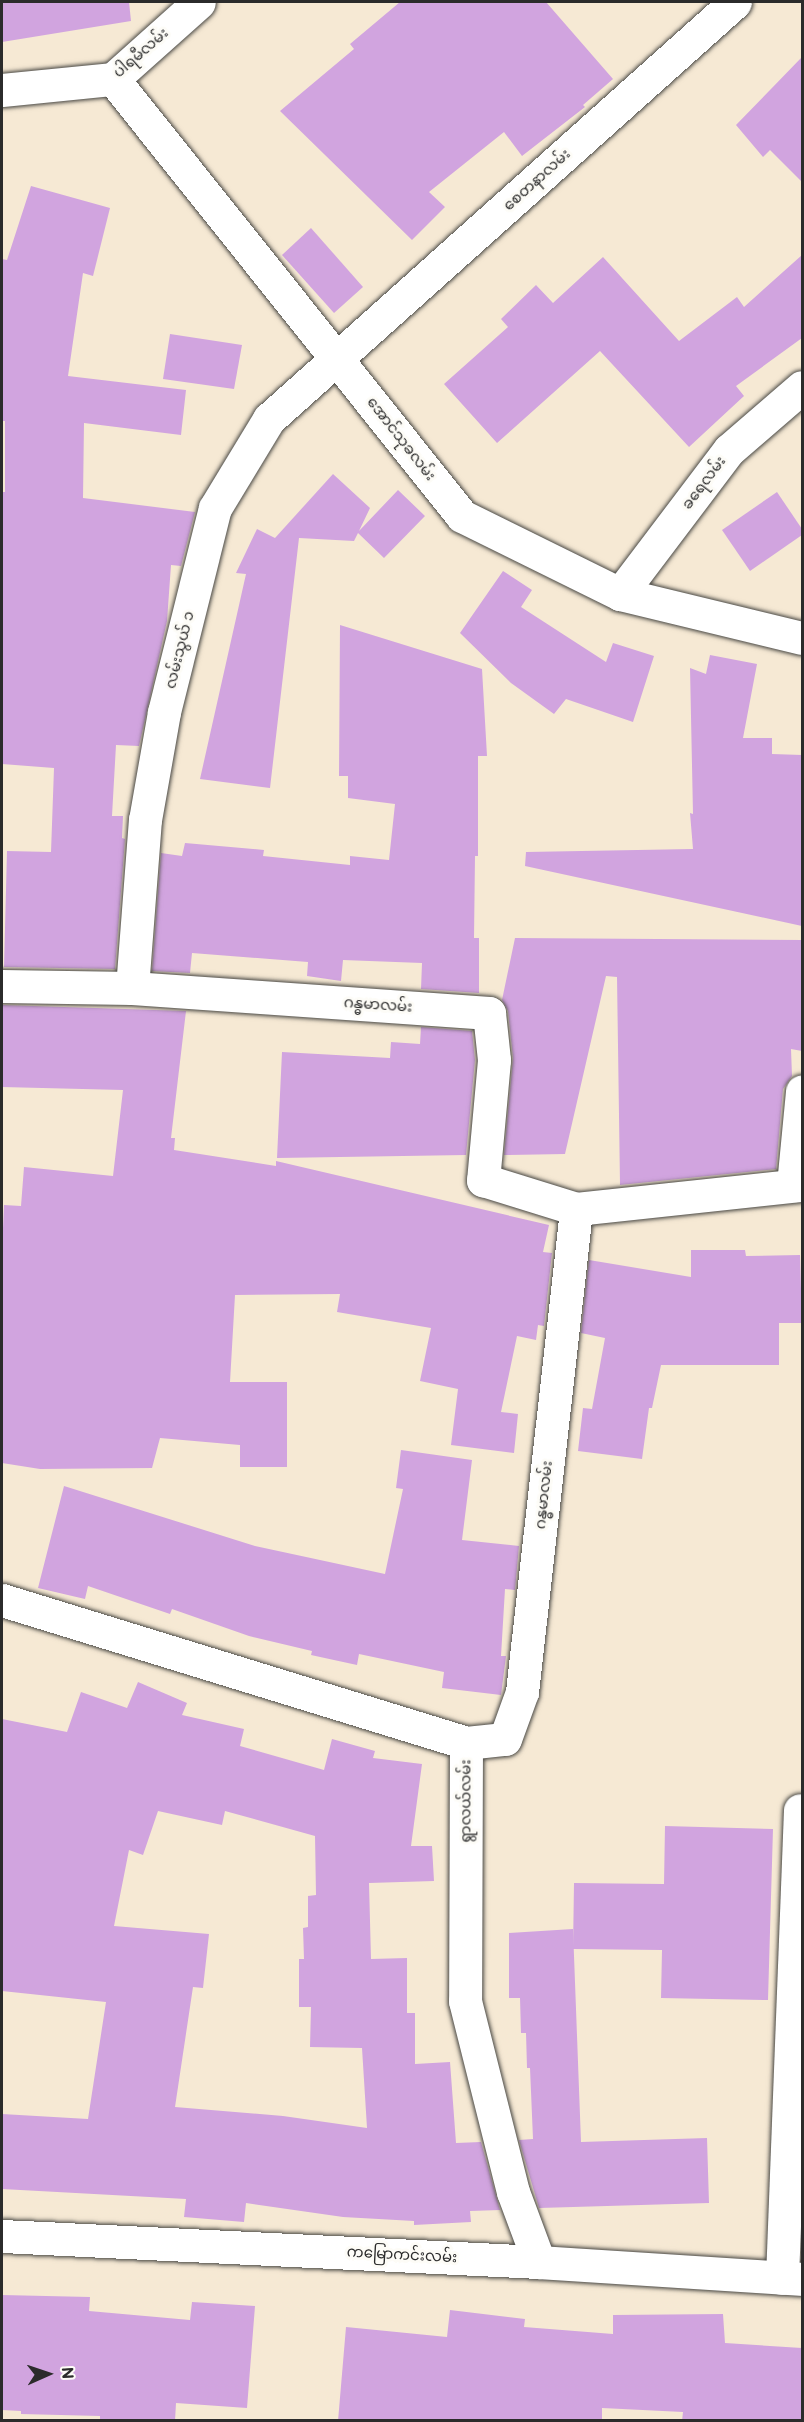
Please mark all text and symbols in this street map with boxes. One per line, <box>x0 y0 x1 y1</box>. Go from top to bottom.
street label: ပါရမီလမ်း <box>110 24 172 82</box>
street label: စေတနာလမ်း <box>500 145 574 215</box>
street label: အောင်သုခလမ်း <box>363 394 439 484</box>
street label: ခရေလမ်း <box>678 453 730 513</box>
street label: လမ်းသွယ် ၁ <box>162 609 198 691</box>
street label: ဂန္ဓမာလမ်း <box>343 994 413 1016</box>
street label: ဂန္ဓမာလမ်း <box>531 1460 557 1530</box>
street label: ရွာလယ်လမ်း <box>457 1759 475 1843</box>
street label: ကမြောကင်းလမ်း <box>346 2243 458 2267</box>
north arrow <box>18 2344 78 2404</box>
text: N <box>57 2367 76 2380</box>

